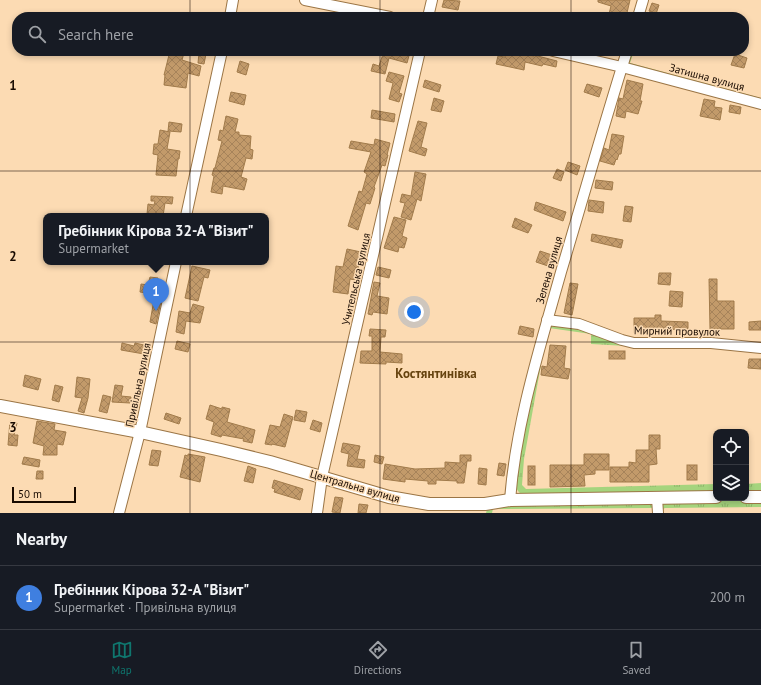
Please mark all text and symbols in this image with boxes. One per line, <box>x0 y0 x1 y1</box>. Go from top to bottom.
search box <box>12 12 749 56</box>
icon: search <box>26 23 48 45</box>
text: Search here <box>58 25 134 44</box>
street label: Затишна вулиця <box>668 60 746 94</box>
text: 1 <box>9 77 17 94</box>
popup <box>43 213 269 265</box>
text: Гребінник Кірова 32-А "Візит" <box>58 221 254 240</box>
street label: Учительська вулиця <box>339 232 373 326</box>
street label: Зелена вулиця <box>533 234 565 306</box>
text: Supermarket <box>58 240 129 257</box>
text: 2 <box>9 248 17 265</box>
pin: 1 <box>143 278 169 311</box>
your location <box>404 302 424 322</box>
street label: Мирний провулок <box>634 323 721 339</box>
street label: Привільна вулиця <box>122 342 154 428</box>
district label: Костянтинівка <box>395 365 477 382</box>
text: 3 <box>9 419 17 436</box>
map controls <box>713 429 749 501</box>
button: locate <box>713 429 749 465</box>
button: layers <box>713 465 749 501</box>
street label: Центральна вулиця <box>308 466 402 506</box>
scale bar <box>12 485 76 504</box>
text: 50 m <box>18 487 42 501</box>
text: Nearby <box>16 528 67 550</box>
text: Гребінник Кірова 32-А "Візит" <box>54 580 249 599</box>
text: 1 <box>25 589 33 606</box>
text: 200 m <box>710 589 745 606</box>
text: Supermarket · Привільна вулиця <box>54 599 236 616</box>
tab: Map <box>111 639 133 677</box>
tab: Directions <box>354 639 401 677</box>
tab: Saved <box>622 639 650 677</box>

